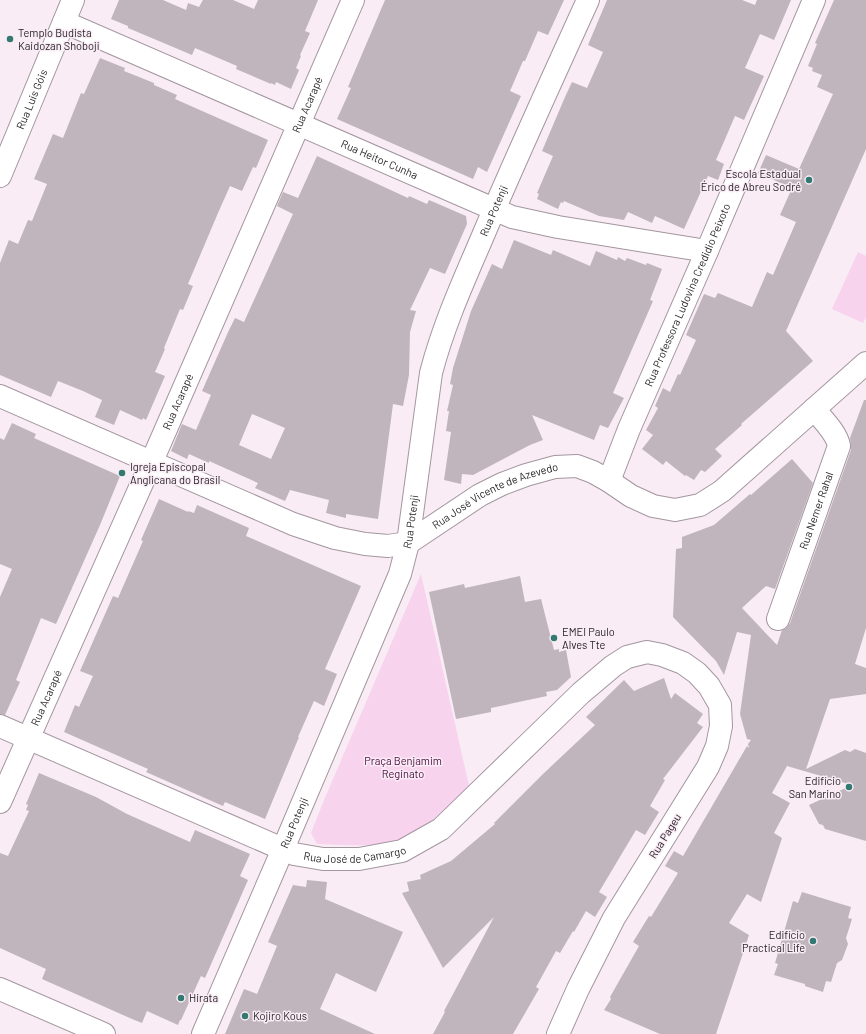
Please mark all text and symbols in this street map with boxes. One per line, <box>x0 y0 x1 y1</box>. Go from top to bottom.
place label: Templo Budista Kaidozan Shoboji <box>18 26 100 52</box>
marker: Templo Budista Kaidozan Shoboji <box>5 34 15 44</box>
street label: Rua Luis Góis <box>13 67 50 131</box>
street label: Rua Acarapé <box>289 74 325 135</box>
street label: Rua Heitor Cunha <box>339 136 420 181</box>
place label: Escola Estadual Érico de Abreu Sodré <box>701 167 801 193</box>
marker: Escola Estadual Érico de Abreu Sodré <box>804 175 814 185</box>
street label: Rua Potenji <box>477 183 510 238</box>
street label: Rua Professora Ludovina Credidio Peixoto <box>642 201 733 388</box>
street label: Rua Acarapé <box>159 371 195 432</box>
street label: Rua José Vicente de Azevedo <box>429 459 559 531</box>
place label: Igreja Episcopal Anglicana do Brasil <box>130 460 220 486</box>
marker: Igreja Episcopal Anglicana do Brasil <box>117 468 127 478</box>
street label: Rua Nemer Rahal <box>796 470 835 551</box>
street label: Rua Potenji <box>400 494 420 550</box>
place label: EMEI Paulo Alves Tte <box>562 625 615 651</box>
marker: EMEI Paulo Alves Tte <box>549 633 559 643</box>
street label: Rua Acarapé <box>28 668 64 728</box>
park label: Praça Benjamim Reginato <box>364 754 442 780</box>
place label: Edifício San Marino <box>789 774 841 800</box>
marker: Edifício San Marino <box>844 782 854 792</box>
street label: Rua Potenji <box>277 795 310 850</box>
street label: Rua Pageu <box>646 811 683 860</box>
street label: Rua José de Camargo <box>303 843 408 865</box>
place label: Edifício Practical Life <box>742 928 805 954</box>
marker: Edifício Practical Life <box>808 936 818 946</box>
place label: Hirata <box>189 991 218 1004</box>
marker: Hirata <box>176 993 186 1003</box>
place label: Kojiro Kous <box>253 1009 307 1022</box>
marker: Kojiro Kous <box>240 1011 250 1021</box>

